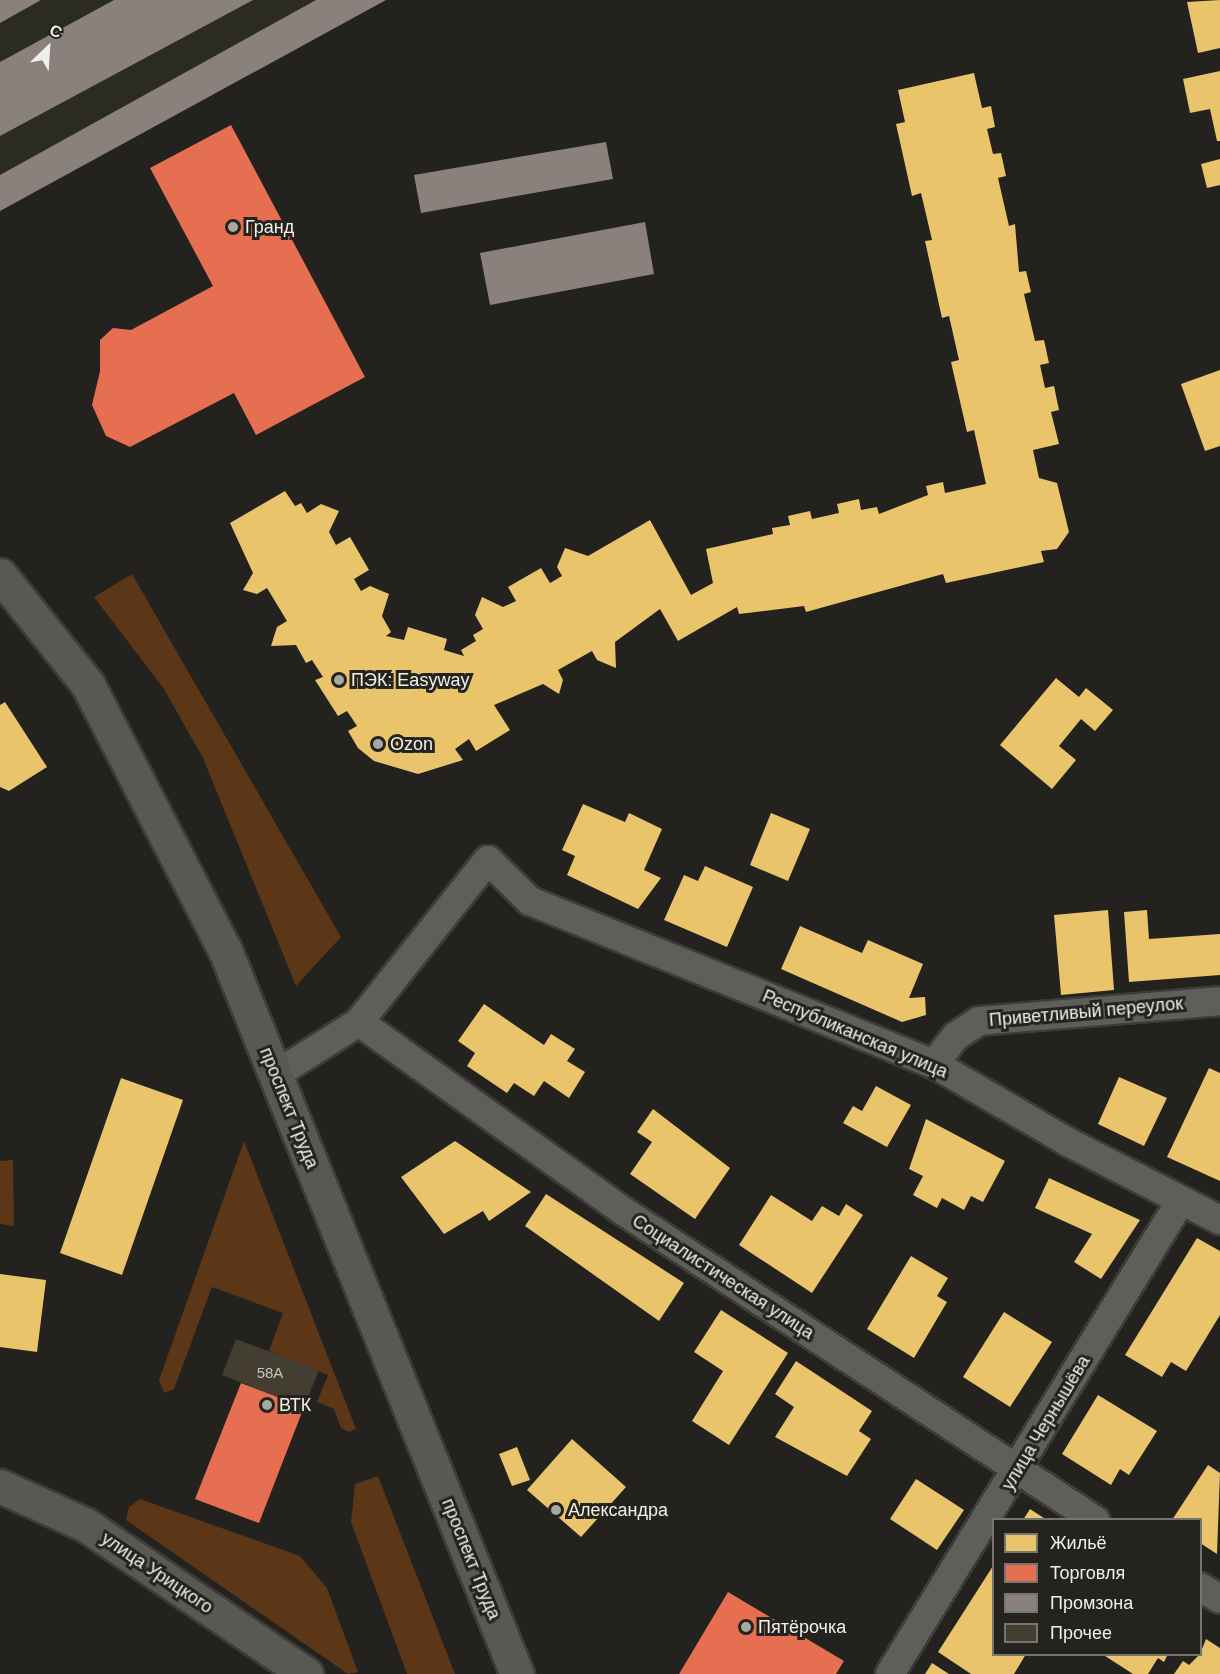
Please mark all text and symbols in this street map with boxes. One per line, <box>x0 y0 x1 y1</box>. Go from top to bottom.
north arrow <box>18 18 78 78</box>
text: С <box>47 21 65 41</box>
place label: Гранд <box>245 216 294 238</box>
marker: Гранд <box>226 220 240 234</box>
place label: ПЭК: Easyway <box>351 669 469 691</box>
marker: ПЭК: Easyway <box>332 673 346 687</box>
place label: Ozon <box>390 733 433 755</box>
marker: Ozon <box>371 737 385 751</box>
street label: Республиканская улица <box>759 985 951 1083</box>
street label: Приветливый переулок <box>988 993 1184 1031</box>
street label: проспект Труда <box>255 1044 323 1172</box>
street label: Социалистическая улица <box>628 1210 818 1344</box>
street label: улица Чернышёва <box>997 1352 1095 1494</box>
house number: 58А <box>257 1364 283 1382</box>
place label: ВТК <box>279 1394 311 1416</box>
marker: ВТК <box>260 1398 274 1412</box>
street label: проспект Труда <box>437 1495 505 1623</box>
place label: Александра <box>568 1499 668 1521</box>
marker: Александра <box>549 1503 563 1517</box>
legend <box>992 1518 1202 1656</box>
street label: улица Урицкого <box>97 1528 217 1618</box>
text: Жильё <box>1050 1533 1107 1553</box>
text: Торговля <box>1050 1563 1125 1583</box>
text: Промзона <box>1050 1593 1133 1613</box>
place label: Пятёрочка <box>758 1616 846 1638</box>
marker: Пятёрочка <box>739 1620 753 1634</box>
text: Прочее <box>1050 1623 1112 1643</box>

